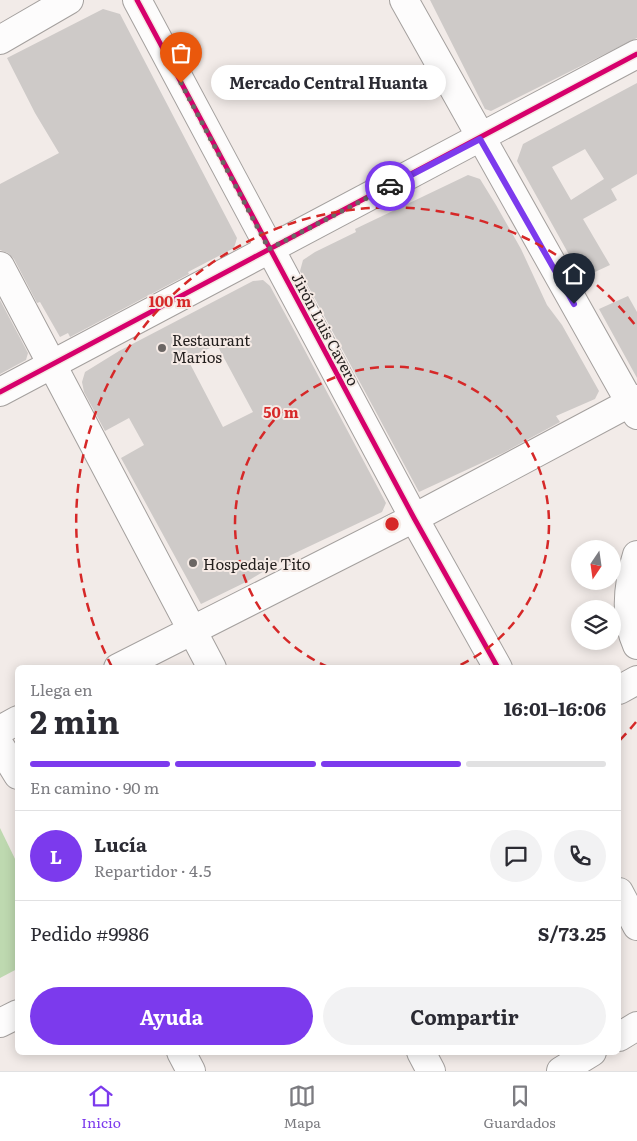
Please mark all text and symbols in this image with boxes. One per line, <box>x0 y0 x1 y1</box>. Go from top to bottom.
pin <box>160 32 202 83</box>
icon: bag <box>167 39 195 67</box>
callout: Mercado Central Huanta <box>211 66 446 100</box>
text: Mercado Central Huanta <box>229 70 428 94</box>
courier <box>365 161 415 211</box>
icon: car <box>376 172 404 200</box>
pin <box>553 253 595 304</box>
icon: home <box>560 260 588 288</box>
street label: Jirón Luis Cavero <box>286 268 366 390</box>
text: 100 m <box>149 289 191 312</box>
place label: Restaurant Marios <box>172 328 250 368</box>
marker: Restaurant Marios <box>156 342 168 354</box>
text: 50 m <box>263 400 299 423</box>
centre of rings <box>383 515 401 533</box>
north arrow <box>571 540 621 590</box>
map controls <box>571 540 621 650</box>
place label: Hospedaje Tito <box>203 552 311 575</box>
marker: Hospedaje Tito <box>187 557 199 569</box>
button: layers <box>571 600 621 650</box>
text: Llega en <box>30 677 93 701</box>
text: 16:01–16:06 <box>504 694 606 722</box>
text: 2 min <box>30 696 119 744</box>
text: En camino · 90 m <box>30 775 159 799</box>
text: Lucía <box>94 830 147 858</box>
button: chat <box>490 830 542 882</box>
button: phone <box>554 830 606 882</box>
text: L <box>50 842 62 870</box>
text: Repartidor · 4.5 <box>94 858 211 882</box>
text: Pedido #9986 <box>30 919 149 947</box>
text: S/73.25 <box>538 919 606 947</box>
button: Ayuda <box>30 987 313 1045</box>
button: Compartir <box>323 987 606 1045</box>
tab: Inicio <box>81 1082 121 1132</box>
tab: Mapa <box>284 1082 321 1132</box>
tab: Guardados <box>484 1082 556 1132</box>

